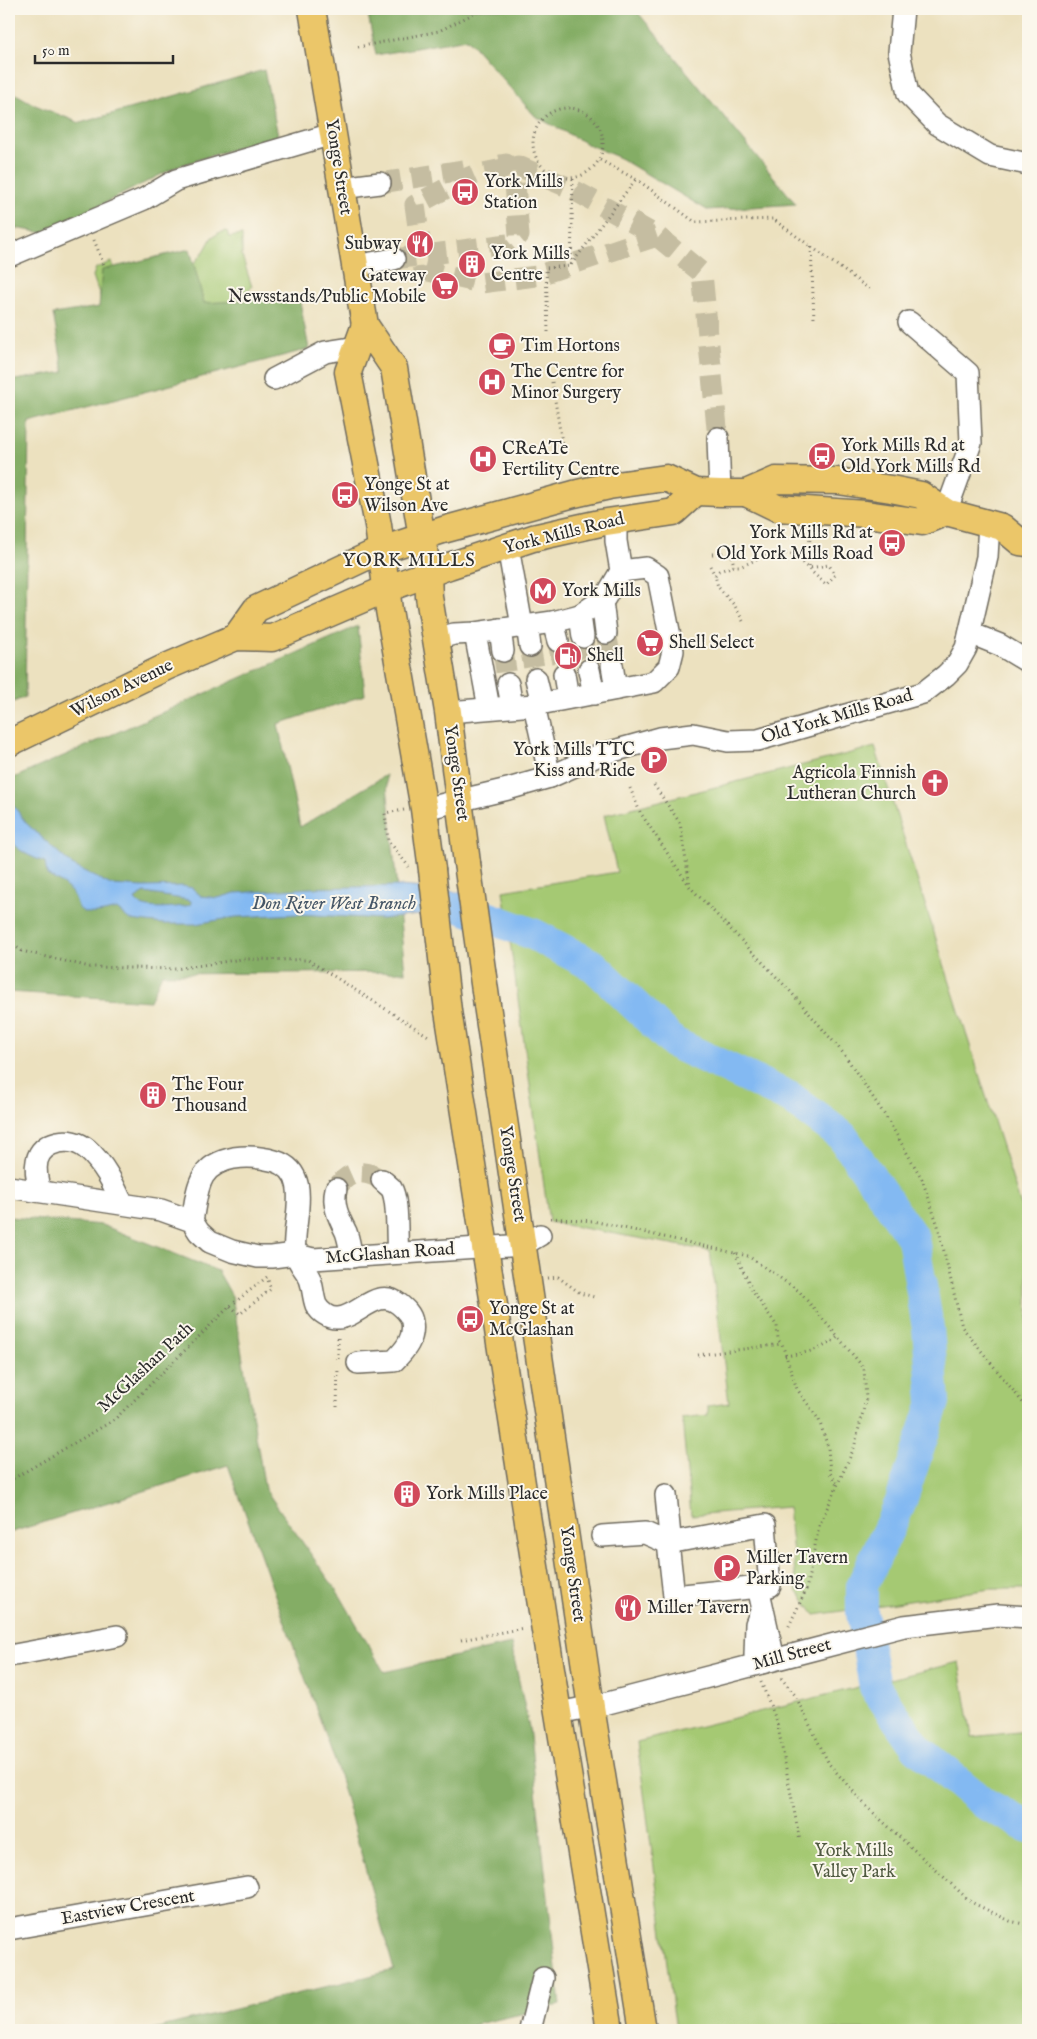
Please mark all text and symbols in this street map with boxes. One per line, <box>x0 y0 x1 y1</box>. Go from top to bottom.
scale bar <box>35 32 172 64</box>
text: 50 m <box>42 41 70 60</box>
street label: Yonge Street <box>319 117 357 217</box>
place label: York Mills Station <box>484 171 563 215</box>
bus stop icon: York Mills Station <box>450 177 480 207</box>
restaurant icon: Subway <box>405 229 435 259</box>
place label: Subway <box>345 233 401 256</box>
place label: York Mills Centre <box>491 243 570 287</box>
building icon: York Mills Centre <box>457 249 487 279</box>
place label: Gateway Newsstands/Public Mobile <box>228 265 426 309</box>
supermarket icon: Gateway Newsstands/Public Mobile <box>430 271 460 301</box>
cafe icon: Tim Hortons <box>487 331 517 361</box>
place label: Tim Hortons <box>521 335 620 358</box>
place label: The Centre for Minor Surgery <box>511 361 625 405</box>
hospital icon: The Centre for Minor Surgery <box>477 367 507 397</box>
place label: York Mills Rd at Old York Mills Rd <box>841 435 981 479</box>
place label: CReATe Fertility Centre <box>502 438 620 482</box>
bus stop icon: York Mills Rd at Old York Mills Rd <box>807 441 837 471</box>
hospital icon: CReATe Fertility Centre <box>468 444 498 474</box>
place label: Yonge St at Wilson Ave <box>364 474 450 518</box>
bus stop icon: Yonge St at Wilson Ave <box>330 480 360 510</box>
street label: York Mills Road <box>501 508 627 560</box>
place label: York Mills Rd at Old York Mills Road <box>716 522 873 566</box>
bus stop icon: York Mills Rd at Old York Mills Road <box>877 528 907 558</box>
district label: YORK MILLS <box>342 549 476 573</box>
metro station icon: York Mills <box>528 576 558 606</box>
place label: York Mills <box>562 580 641 603</box>
supermarket icon: Shell Select <box>635 628 665 658</box>
place label: Shell Select <box>669 632 754 655</box>
fuel station icon: Shell <box>553 641 583 671</box>
place label: Shell <box>587 645 624 668</box>
street label: Wilson Avenue <box>67 654 177 724</box>
street label: Old York Mills Road <box>758 684 916 750</box>
street label: Yonge Street <box>438 723 474 823</box>
place label: York Mills TTC Kiss and Ride <box>513 739 635 783</box>
parking icon: York Mills TTC Kiss and Ride <box>639 745 669 775</box>
place label: Agricola Finnish Lutheran Church <box>786 762 916 806</box>
church icon: Agricola Finnish Lutheran Church <box>920 768 950 798</box>
water label: Don River West Branch <box>252 892 416 916</box>
place label: The Four Thousand <box>172 1074 247 1118</box>
building icon: The Four Thousand <box>138 1080 168 1110</box>
street label: Yonge Street <box>493 1124 531 1224</box>
street label: McGlashan Road <box>325 1238 456 1270</box>
place label: Yonge St at McGlashan <box>489 1298 575 1342</box>
bus stop icon: Yonge St at McGlashan <box>455 1304 485 1334</box>
street label: McGlashan Path <box>93 1318 199 1418</box>
building icon: York Mills Place <box>392 1479 422 1509</box>
place label: York Mills Place <box>426 1483 548 1506</box>
street label: Yonge Street <box>554 1524 590 1624</box>
place label: Miller Tavern Parking <box>746 1547 848 1591</box>
parking icon: Miller Tavern Parking <box>712 1553 742 1583</box>
restaurant icon: Miller Tavern <box>613 1593 643 1623</box>
place label: Miller Tavern <box>647 1597 749 1620</box>
street label: Mill Street <box>750 1634 834 1676</box>
park label: York Mills Valley Park <box>811 1840 896 1884</box>
street label: Eastview Crescent <box>59 1885 197 1931</box>

